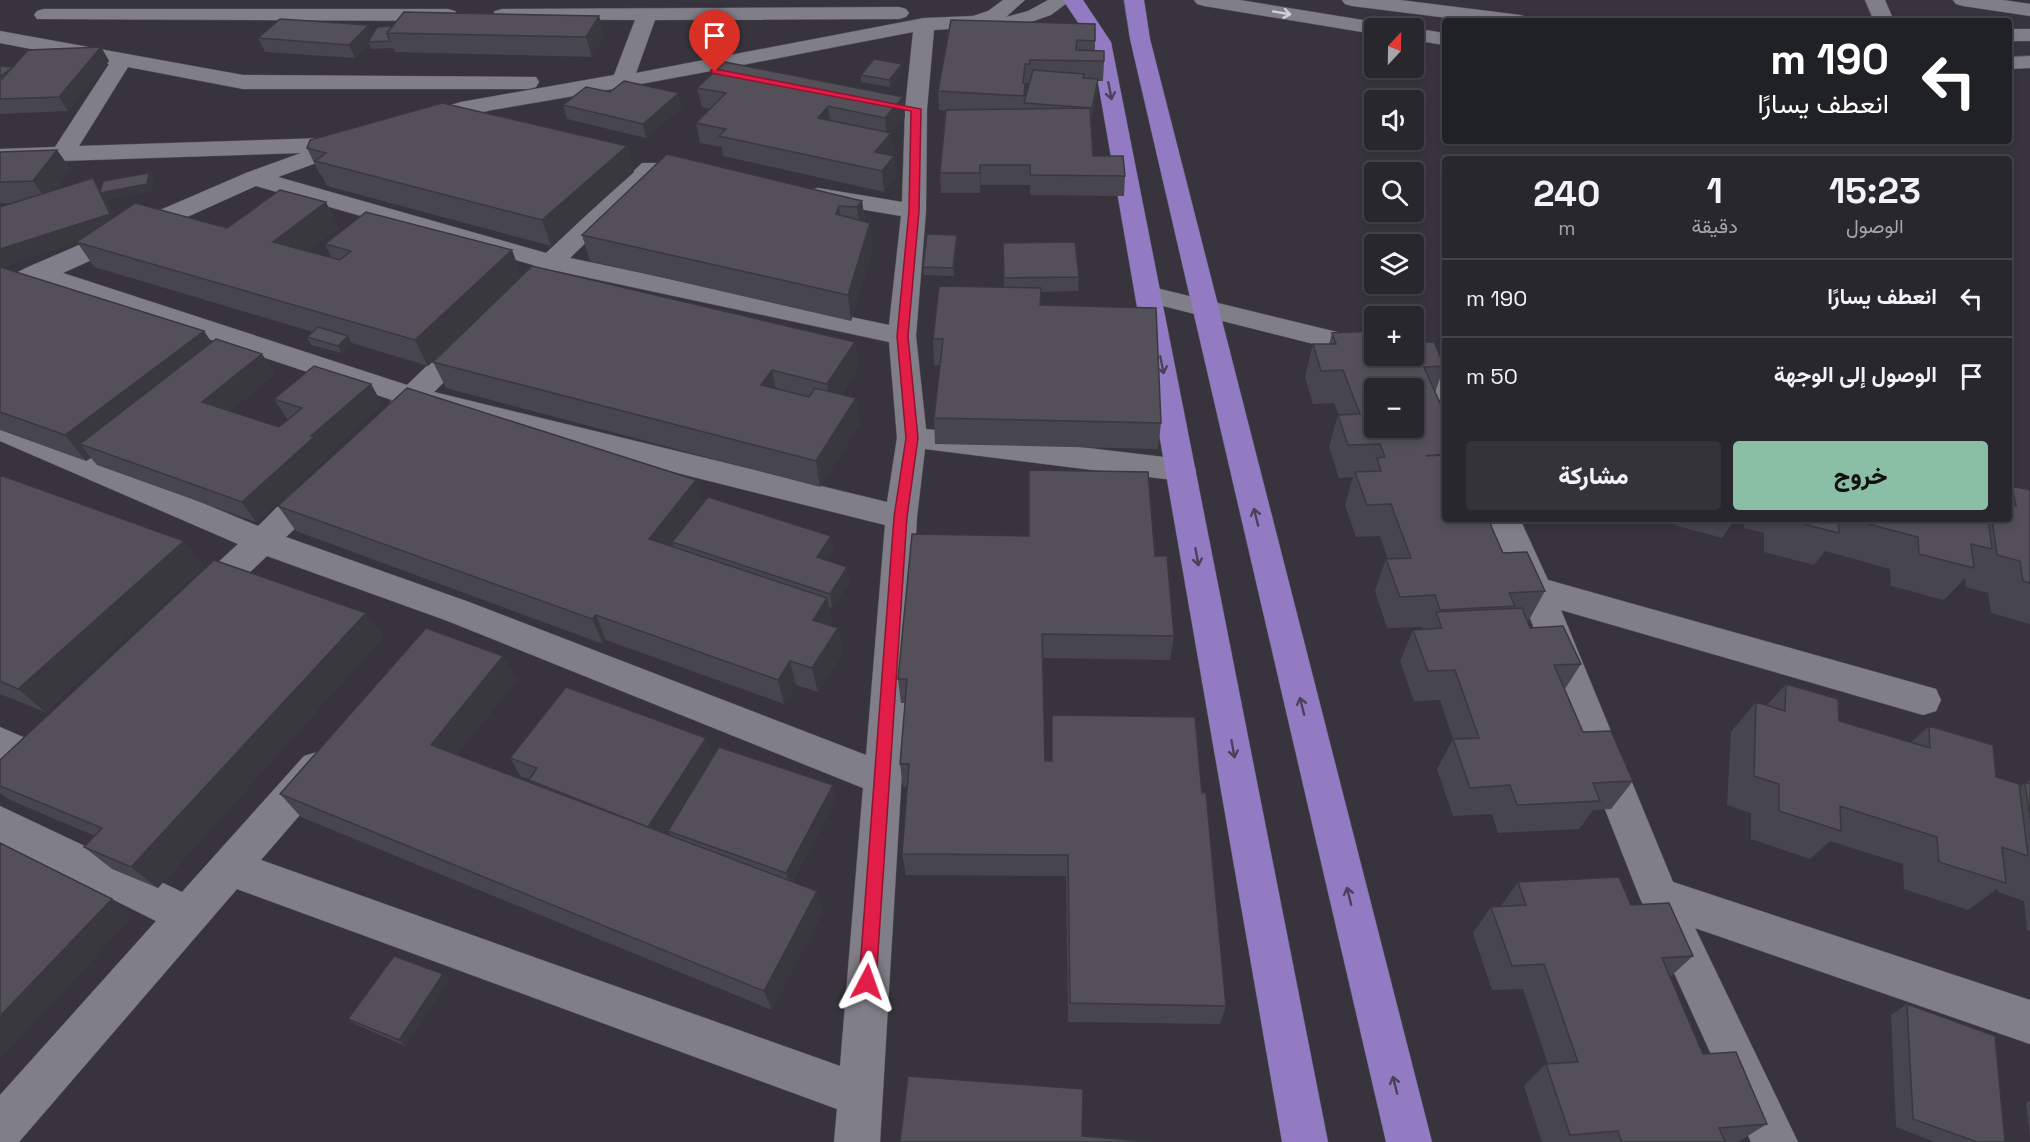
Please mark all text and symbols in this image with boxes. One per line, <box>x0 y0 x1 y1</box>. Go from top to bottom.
one-way arrow <box>1272 8 1292 19</box>
pin <box>689 10 740 72</box>
north arrow <box>1364 18 1424 78</box>
map controls <box>1364 18 1424 438</box>
icon: arrive <box>698 19 731 52</box>
text: 190 m <box>1770 33 1889 86</box>
icon: left <box>1910 42 1988 120</box>
one-way arrow <box>1105 81 1116 100</box>
text: انعطف يسارًا <box>1757 86 1889 121</box>
button: sound <box>1364 90 1424 150</box>
button: search <box>1364 162 1424 222</box>
text: 1 <box>1706 168 1723 214</box>
text: 15:23 <box>1829 168 1921 214</box>
text: 240 <box>1533 171 1600 217</box>
text: دقيقة <box>1691 213 1738 239</box>
text: الوصول <box>1846 213 1904 239</box>
text: m <box>1558 215 1575 241</box>
button: layers <box>1364 234 1424 294</box>
text: انعطف يسارًا <box>1827 282 1937 310</box>
icon: left <box>1955 282 1988 315</box>
text: 190 m <box>1466 284 1527 312</box>
button: + <box>1364 306 1424 366</box>
one-way arrow <box>1157 355 1168 374</box>
text: الوصول إلى الوجهة <box>1774 360 1937 388</box>
icon: arrive <box>1955 360 1988 393</box>
text: 50 m <box>1466 362 1518 390</box>
button: − <box>1364 378 1424 438</box>
button: مشاركة <box>1466 441 1721 510</box>
button: خروج <box>1733 441 1988 510</box>
one-way arrow <box>1250 508 1262 527</box>
one-way arrow <box>1192 547 1203 566</box>
one-way arrow <box>1296 697 1308 716</box>
one-way arrow <box>1228 738 1239 758</box>
one-way arrow <box>1342 887 1354 906</box>
position arrow <box>835 950 899 1014</box>
one-way arrow <box>1389 1076 1401 1095</box>

